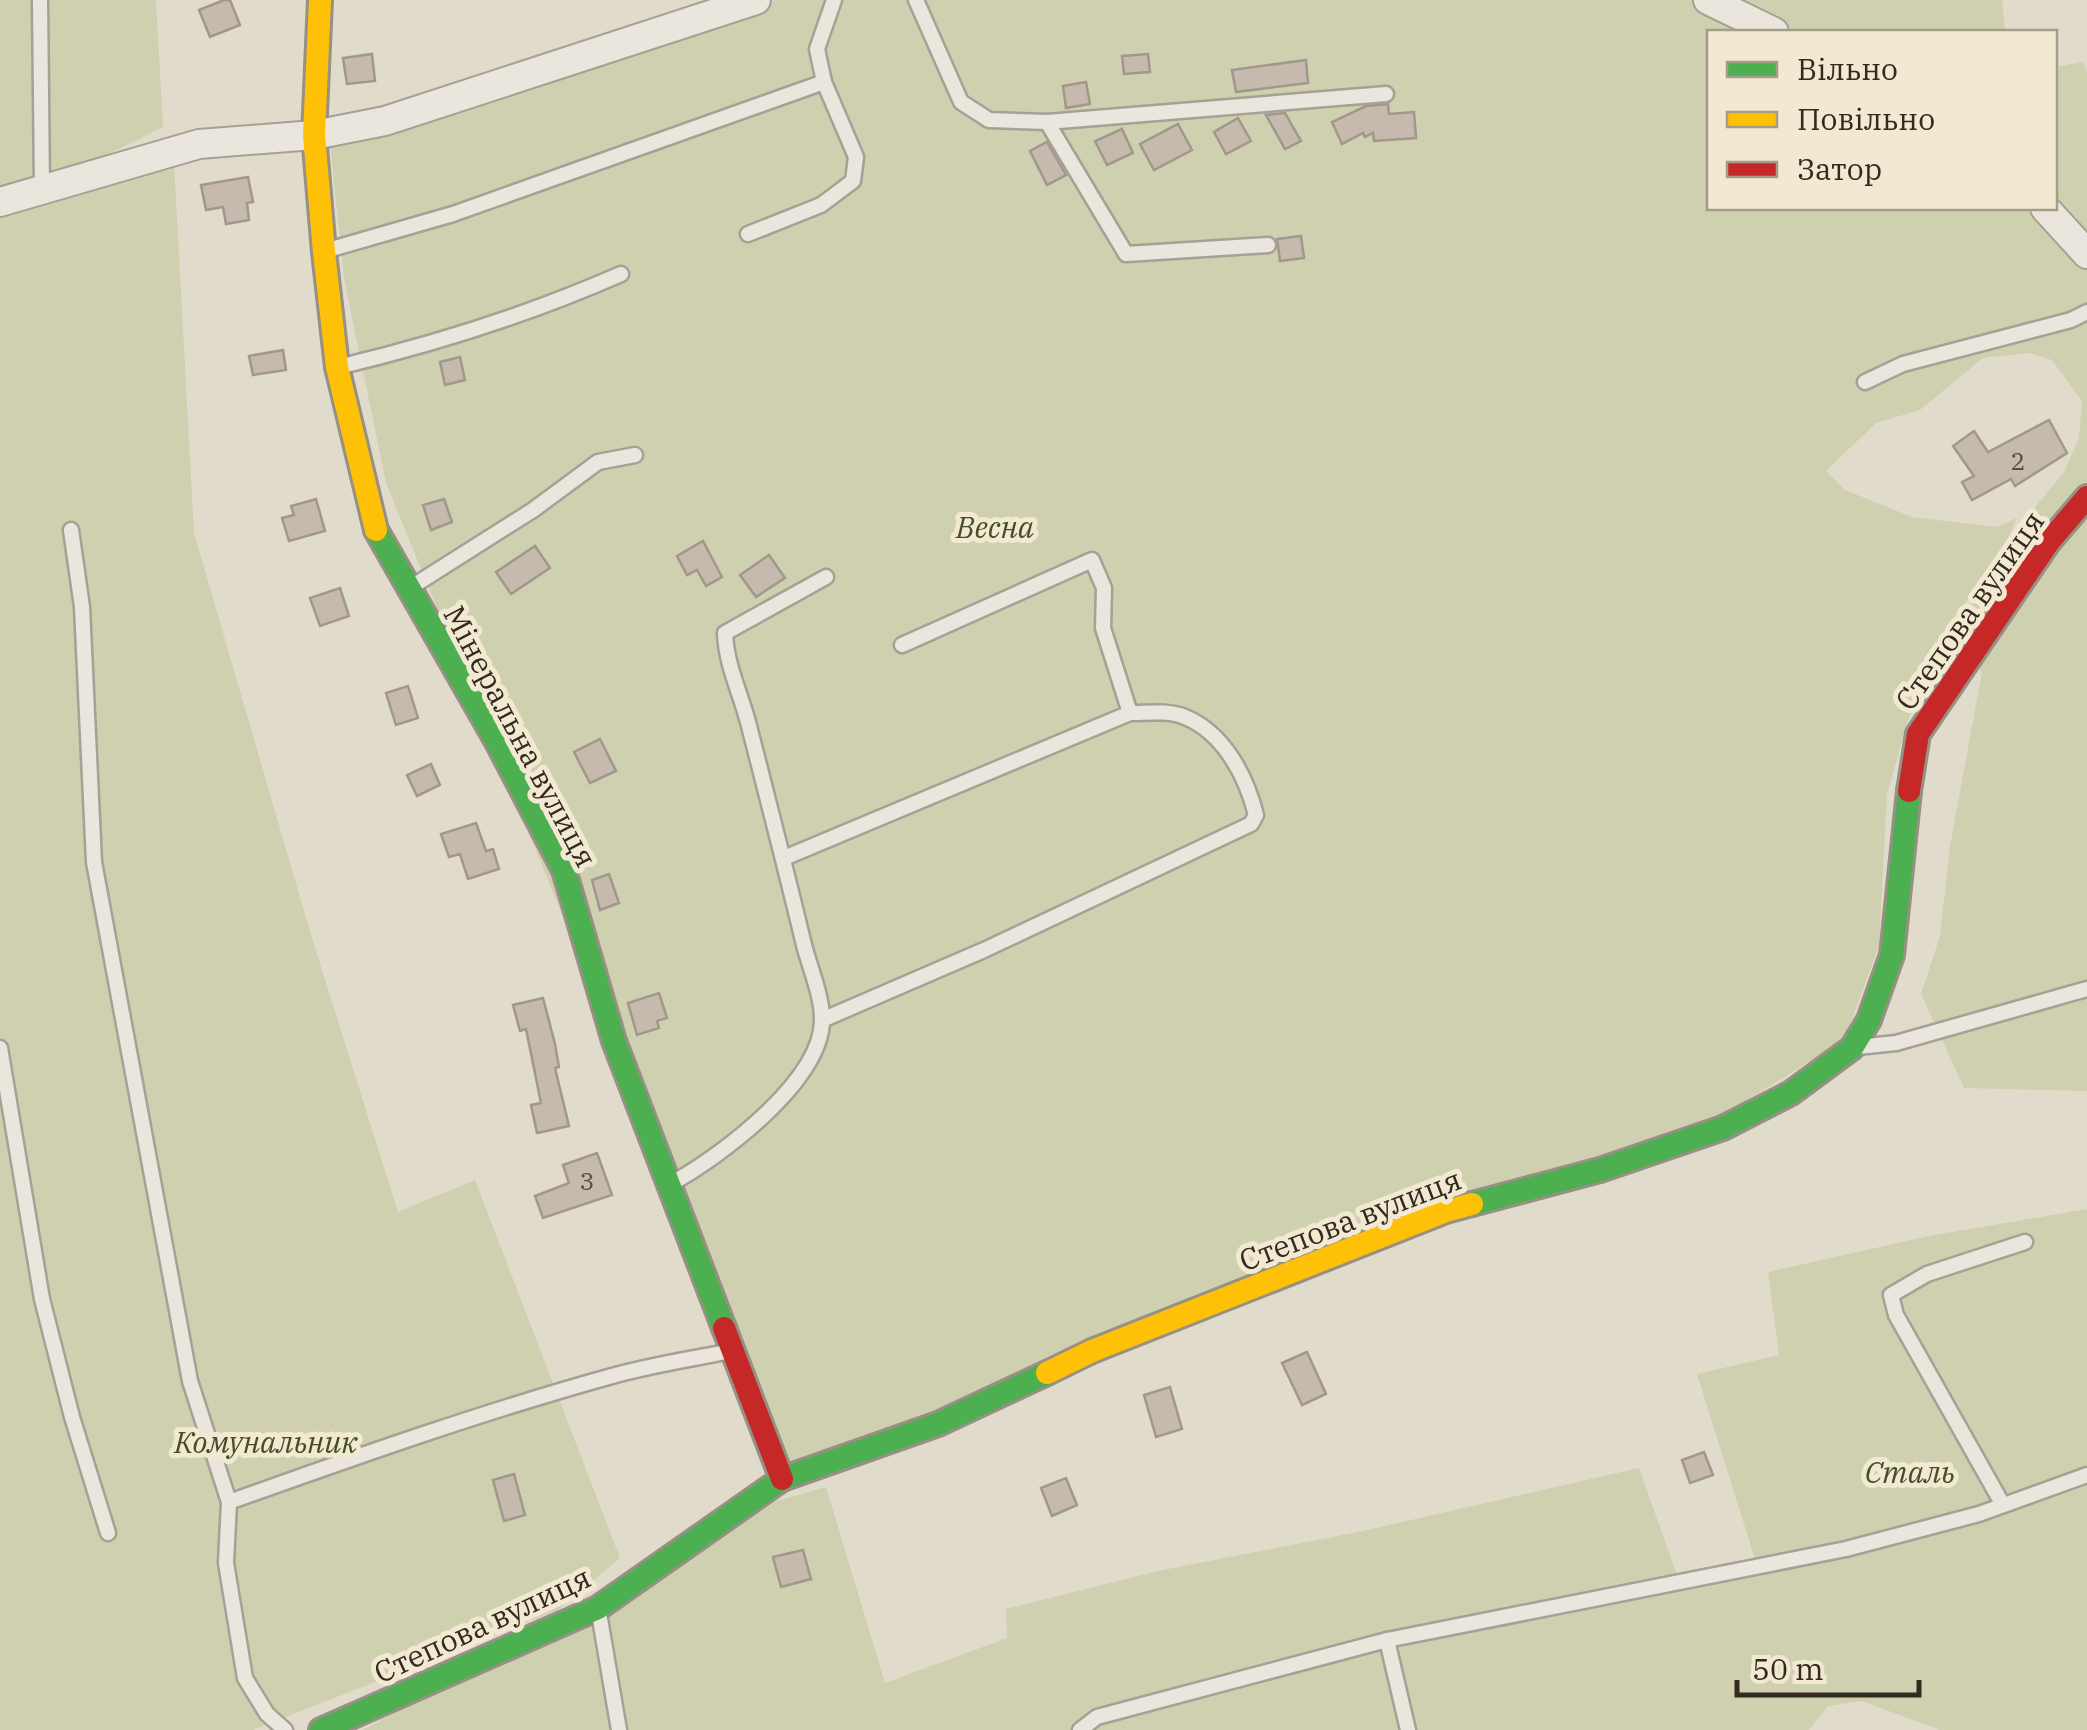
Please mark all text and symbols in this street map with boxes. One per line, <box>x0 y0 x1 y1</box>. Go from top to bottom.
legend <box>1707 30 2057 210</box>
text: Вільно <box>1797 49 1898 88</box>
text: Повільно <box>1797 99 1935 138</box>
text: Затор <box>1797 149 1882 188</box>
house number: 2 <box>2010 444 2026 477</box>
street label: Степова вулиця <box>1886 503 2052 717</box>
park label: Весна <box>955 507 1035 546</box>
street label: Мінеральна вулиця <box>435 598 607 874</box>
street label: Степова вулиця <box>1233 1159 1467 1279</box>
house number: 3 <box>579 1164 595 1197</box>
park label: Комунальник <box>173 1422 358 1461</box>
park label: Сталь <box>1865 1452 1955 1491</box>
street label: Степова вулиця <box>367 1557 597 1691</box>
scale bar <box>1737 1635 1920 1697</box>
text: 50 m <box>1752 1649 1824 1688</box>

